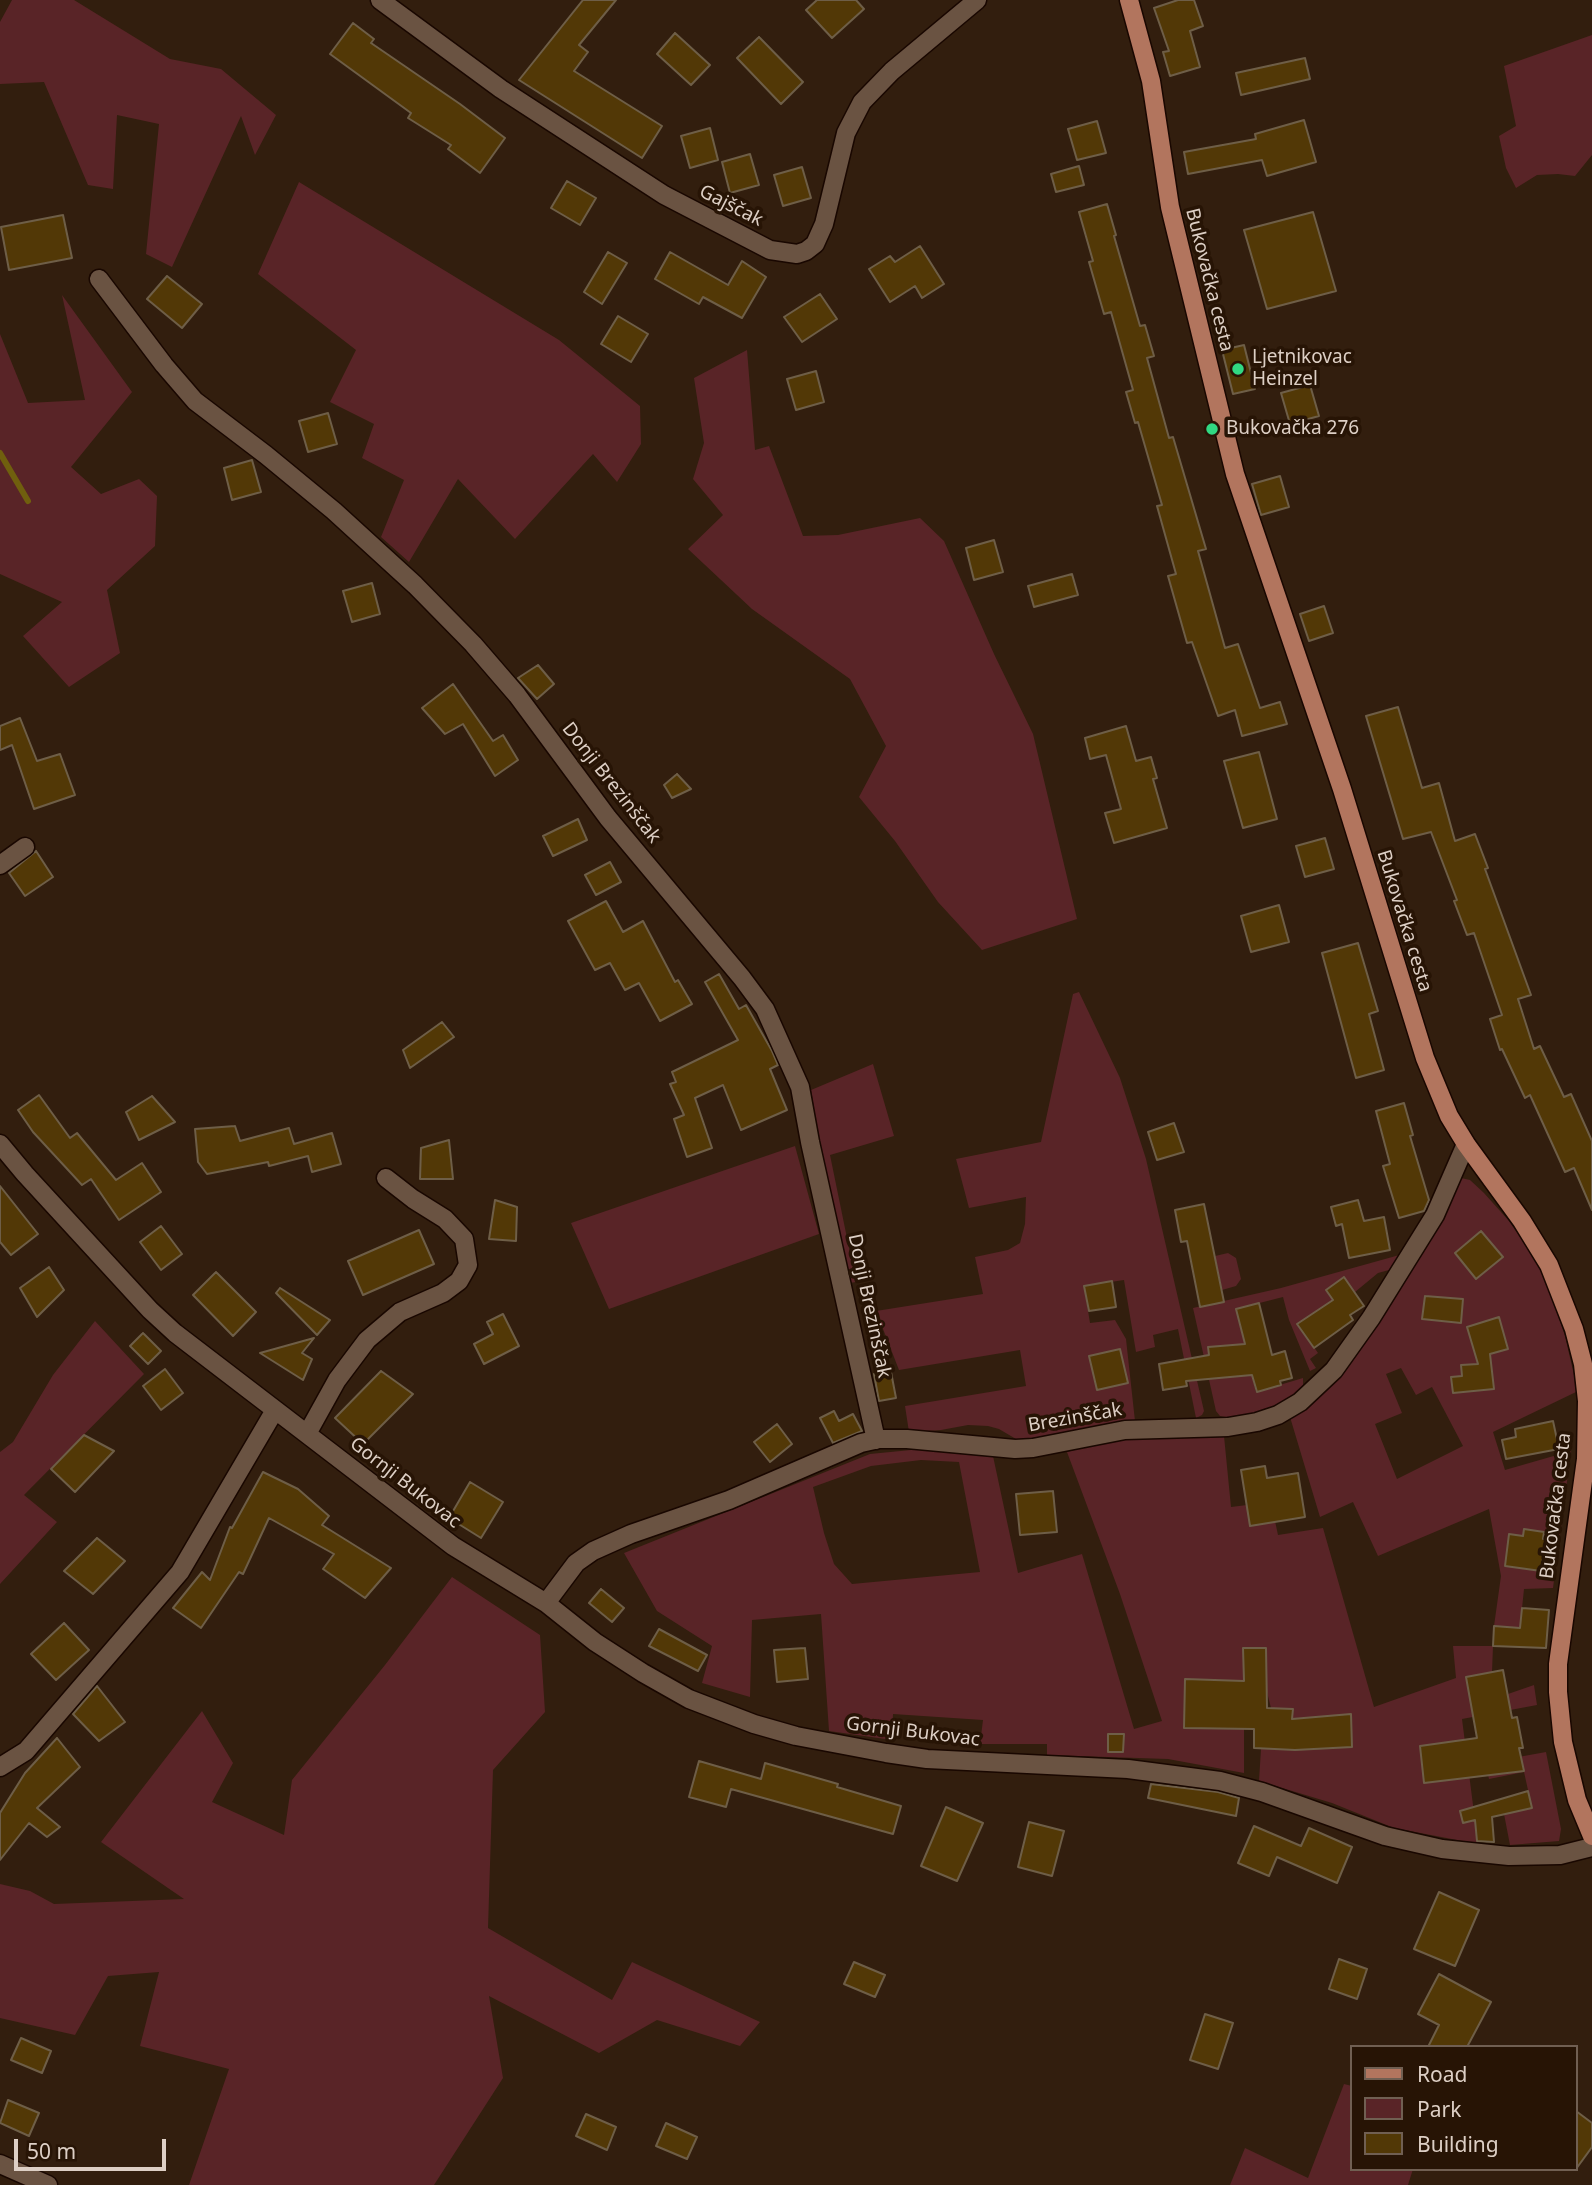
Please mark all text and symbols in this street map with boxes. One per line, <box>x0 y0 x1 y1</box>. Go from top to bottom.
street label: Gajščak <box>695 180 767 232</box>
street label: Bukovačka cesta <box>1180 206 1238 354</box>
place label: Ljetnikovac Heinzel <box>1252 347 1352 391</box>
marker: Ljetnikovac Heinzel <box>1230 361 1246 377</box>
place label: Bukovačka 276 <box>1226 418 1359 440</box>
marker: Bukovačka 276 <box>1204 421 1220 437</box>
street label: Donji Brezinščak <box>557 718 665 848</box>
street label: Bukovačka cesta <box>1372 847 1436 995</box>
street label: Donji Brezinščak <box>843 1232 895 1380</box>
street label: Brezinščak <box>1026 1399 1124 1437</box>
street label: Bukovačka cesta <box>1536 1432 1576 1580</box>
street label: Gornji Bukovac <box>345 1433 465 1533</box>
street label: Gornji Bukovac <box>845 1712 981 1752</box>
legend <box>1350 2045 1578 2171</box>
text: Road <box>1417 2060 1467 2088</box>
text: Park <box>1417 2095 1461 2123</box>
scale bar <box>18 2126 170 2170</box>
text: Building <box>1417 2130 1499 2158</box>
text: 50 m <box>27 2137 76 2165</box>

